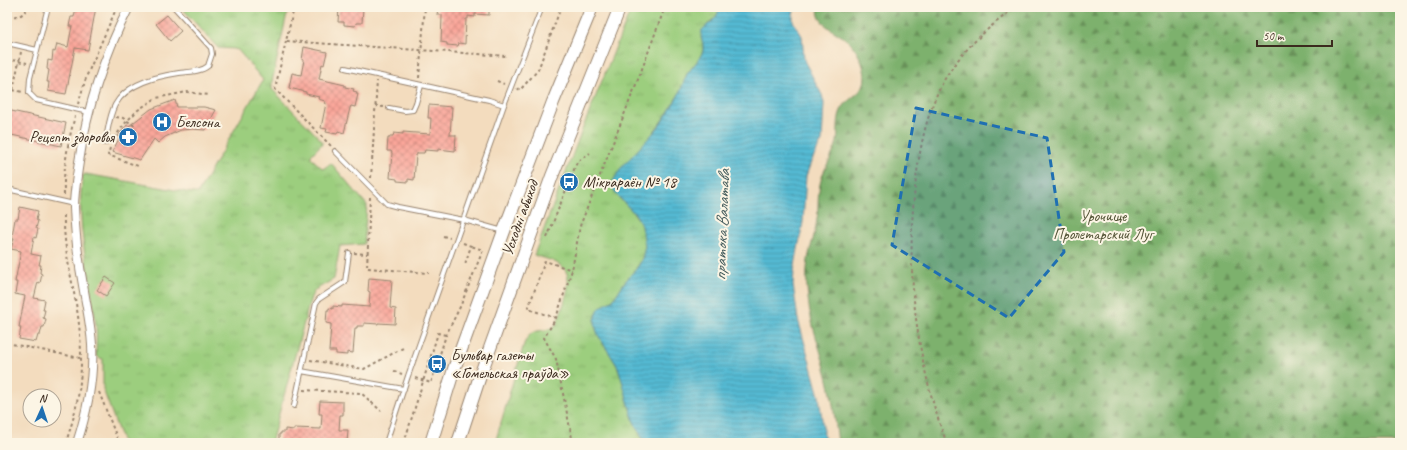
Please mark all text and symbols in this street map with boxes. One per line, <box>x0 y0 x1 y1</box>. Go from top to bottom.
scale bar <box>1257 22 1332 48</box>
text: 50 m <box>1263 28 1285 44</box>
hospital icon: Белсона <box>151 111 173 133</box>
place label: Белсона <box>176 112 221 132</box>
pharmacy icon: Рецепт здоровья <box>117 126 139 148</box>
place label: Рецепт здоровья <box>30 127 115 147</box>
water label: пратока Валатава <box>710 168 734 281</box>
bus stop icon: Мікрараён № 18 <box>558 171 580 193</box>
place label: Мікрараён № 18 <box>583 172 678 192</box>
street label: Усходні абыход <box>497 176 544 258</box>
park label: Урочище Пролетарский Луг <box>1053 206 1156 244</box>
place label: Бульвар газеты «Гомельская праўда» <box>451 345 569 383</box>
bus stop icon: Бульвар газеты «Гомельская праўда» <box>426 353 448 375</box>
north arrow <box>22 388 62 428</box>
text: N <box>39 391 48 405</box>

